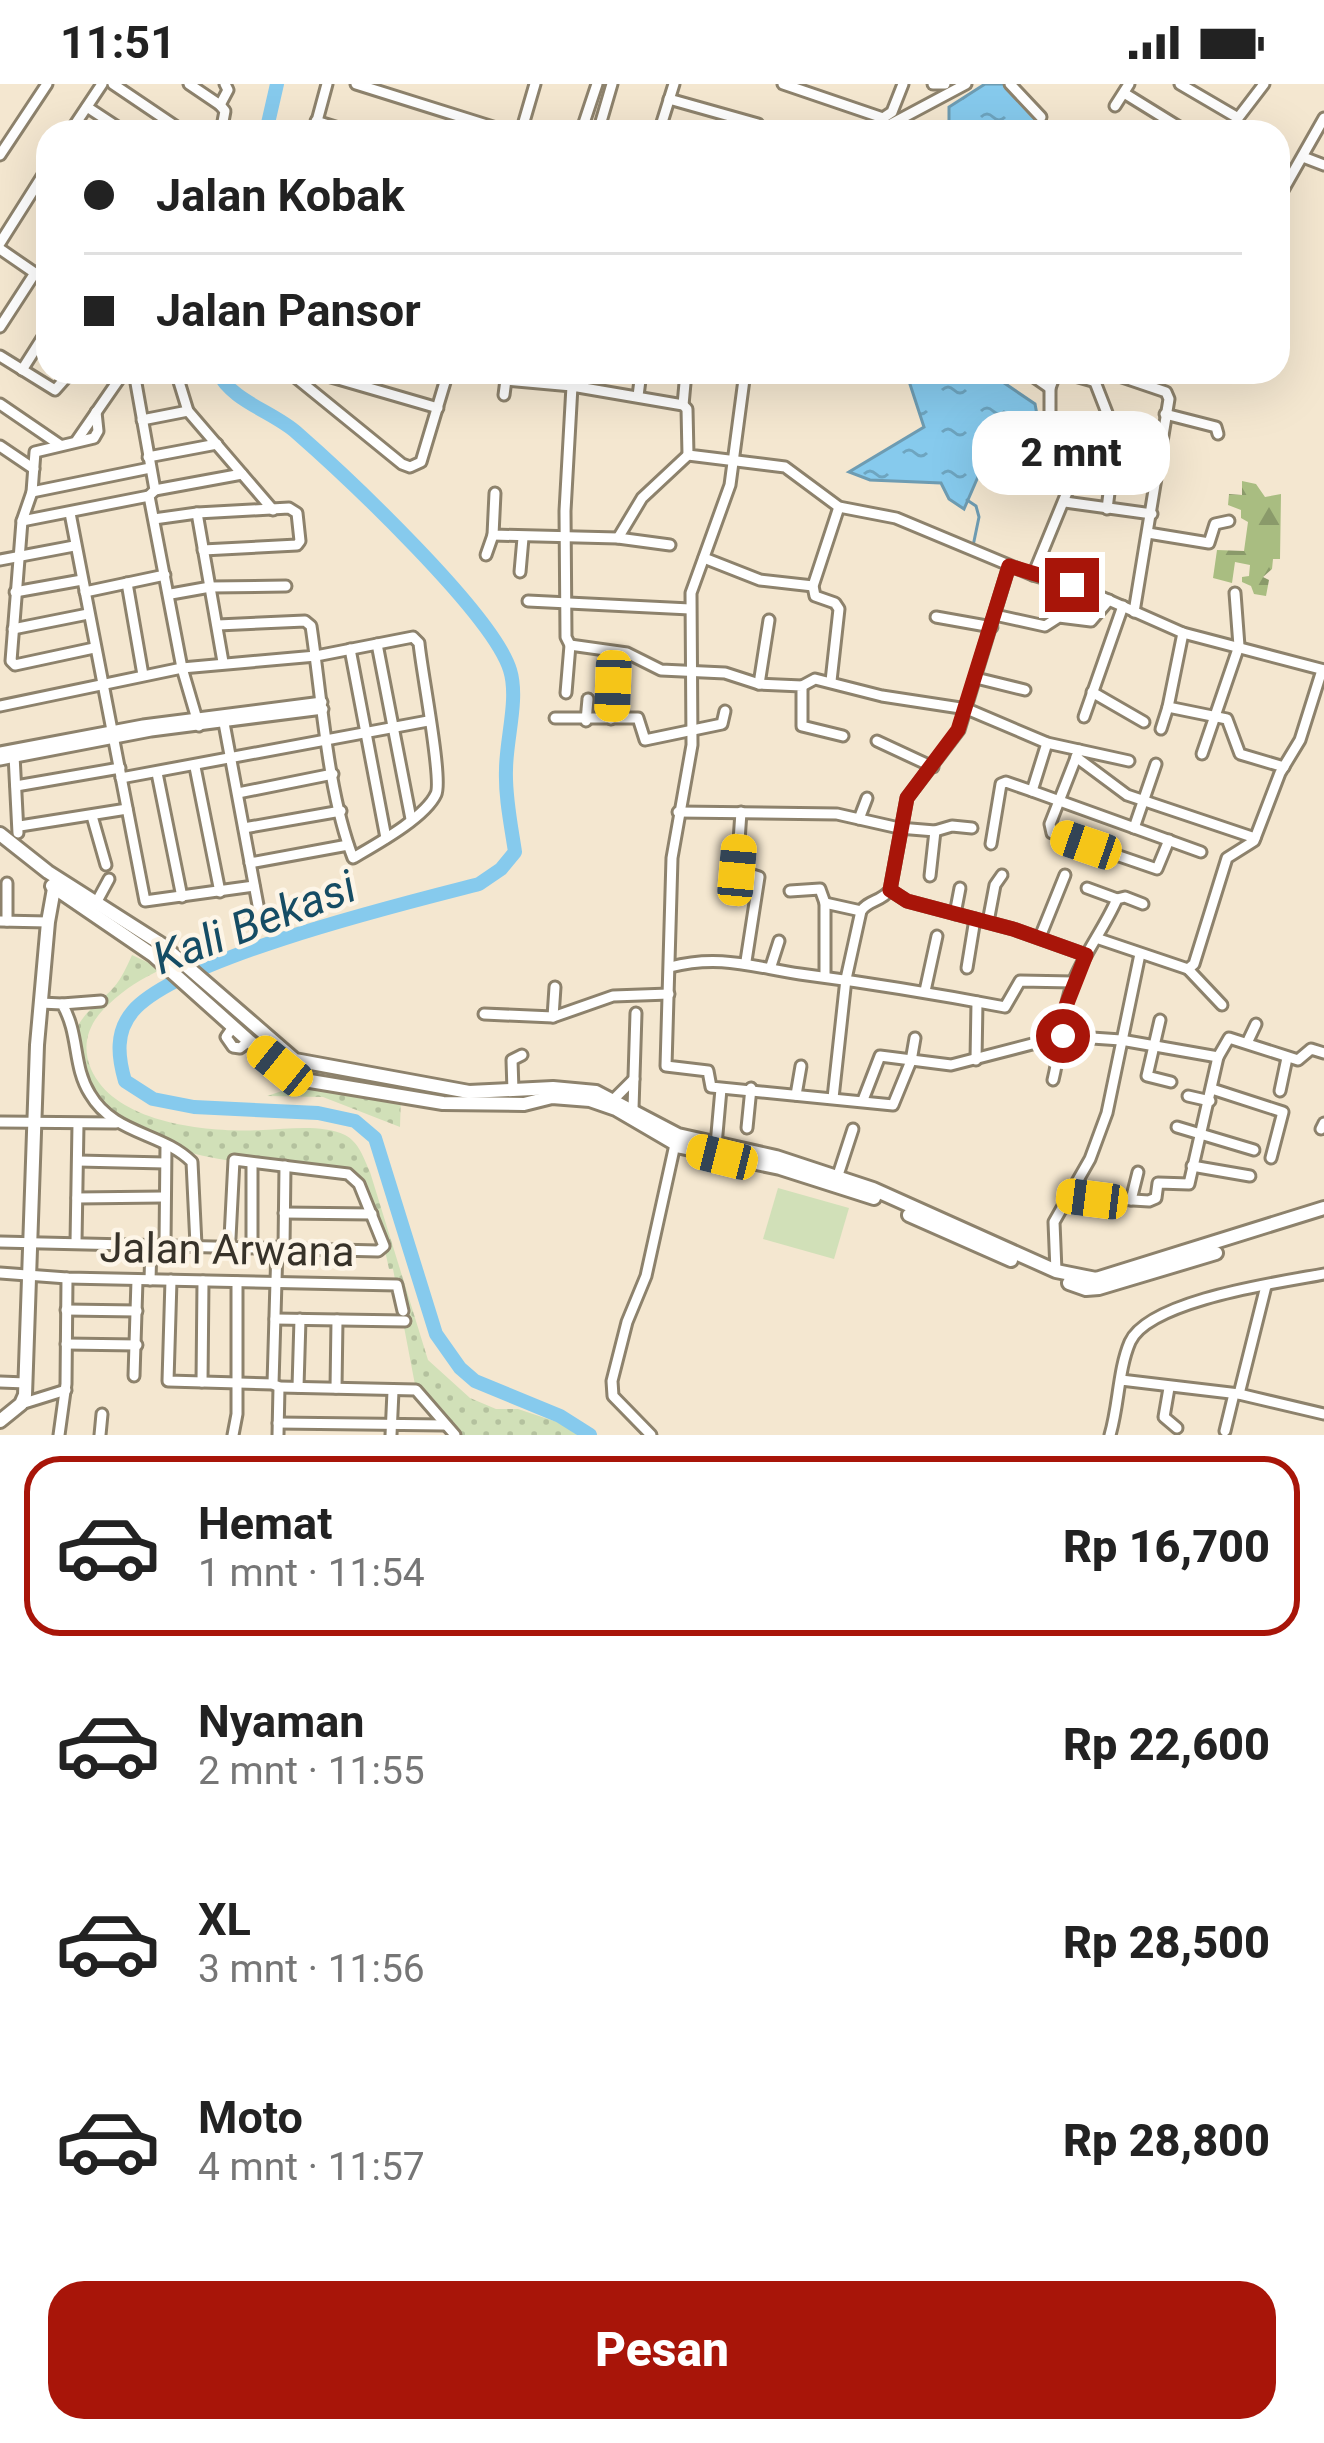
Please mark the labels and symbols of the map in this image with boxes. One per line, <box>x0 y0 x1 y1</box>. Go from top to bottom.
callout: 2 mnt <box>973 411 1171 495</box>
route end <box>1045 558 1099 612</box>
car <box>594 649 632 723</box>
car <box>1046 816 1126 874</box>
car <box>716 833 758 907</box>
water label: Kali Bekasi <box>145 859 363 985</box>
route start <box>1036 1009 1090 1063</box>
car <box>241 1029 319 1103</box>
car <box>683 1131 761 1183</box>
car <box>1054 1177 1130 1221</box>
street label: Jalan Arwana <box>99 1223 355 1276</box>

